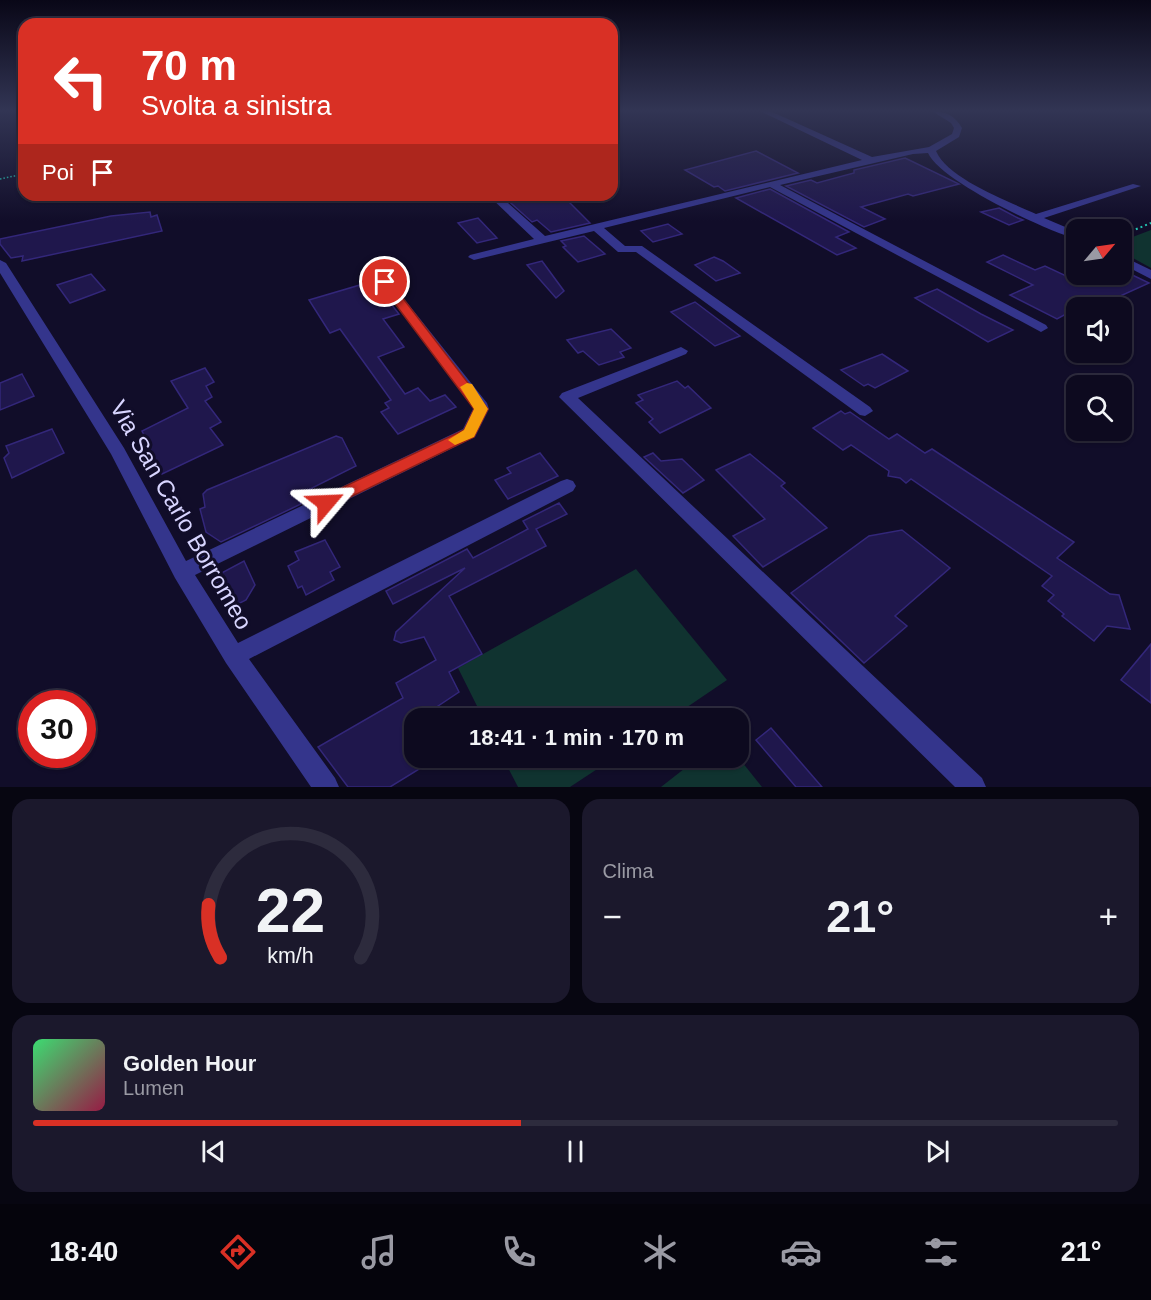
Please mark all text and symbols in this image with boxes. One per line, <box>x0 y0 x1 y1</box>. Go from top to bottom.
icon: left <box>42 42 120 120</box>
text: 70 m <box>141 42 237 89</box>
text: Svolta a sinistra <box>141 91 332 121</box>
icon: arrive <box>86 156 119 189</box>
text: Poi <box>42 160 74 185</box>
north arrow <box>1066 219 1132 285</box>
map controls <box>1066 219 1132 441</box>
pin <box>359 256 410 307</box>
icon: arrive <box>368 265 401 298</box>
button: sound <box>1066 297 1132 363</box>
button: search <box>1066 375 1132 441</box>
street label: Via San Carlo Borromeo <box>105 396 258 634</box>
position arrow <box>294 471 358 535</box>
speed limit sign: 30 <box>18 690 96 768</box>
text: 18:41 · 1 min · 170 m <box>469 725 684 750</box>
text: Clima <box>603 860 654 882</box>
text: 22 <box>256 876 325 945</box>
text: 21° <box>826 891 894 942</box>
text: − <box>603 898 622 935</box>
text: + <box>1099 898 1118 935</box>
text: km/h <box>268 944 314 968</box>
text: Golden Hour <box>123 1051 256 1076</box>
text: Lumen <box>123 1077 184 1099</box>
icon: previous <box>197 1135 230 1168</box>
icon: pause <box>559 1135 592 1168</box>
icon: next <box>921 1135 954 1168</box>
icon: directions <box>217 1231 259 1273</box>
icon: music <box>358 1231 400 1273</box>
icon: phone <box>498 1231 540 1273</box>
icon: climate <box>639 1231 681 1273</box>
icon: car <box>780 1231 822 1273</box>
icon: filters <box>920 1231 962 1273</box>
text: 18:40 <box>49 1237 118 1267</box>
text: 21° <box>1061 1237 1102 1267</box>

